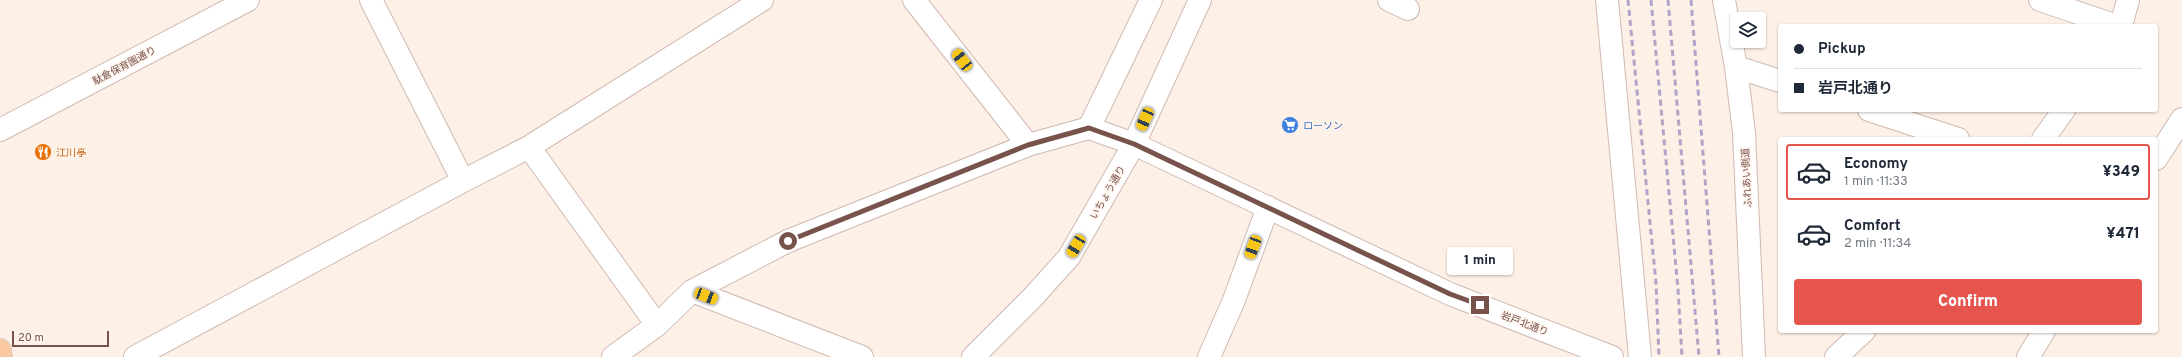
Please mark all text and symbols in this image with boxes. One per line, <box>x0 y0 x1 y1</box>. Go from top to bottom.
map controls <box>1730 12 1766 48</box>
button: layers <box>1730 12 1766 48</box>
text: Pickup <box>1818 40 1866 59</box>
street label: 駄倉保育園通り <box>91 44 159 88</box>
car <box>950 47 974 73</box>
text: 岩戸北通り <box>1818 80 1893 99</box>
car <box>1135 106 1155 132</box>
supermarket icon: ローソン <box>1280 115 1300 135</box>
place label: ローソン <box>1303 120 1343 133</box>
restaurant icon: 江川亭 <box>33 142 53 162</box>
place label: 江川亭 <box>56 147 86 160</box>
street label: ふれあい側道 <box>1739 148 1756 208</box>
icon: car <box>1796 154 1832 190</box>
text: Economy <box>1844 155 1908 174</box>
text: ¥349 <box>2103 163 2140 182</box>
street label: いちょう通り <box>1088 164 1129 222</box>
text: 1 min · 11:33 <box>1844 174 1908 190</box>
icon: car <box>1796 216 1832 252</box>
text: Comfort <box>1844 217 1901 236</box>
text: ¥471 <box>2106 225 2140 244</box>
route start <box>779 232 797 250</box>
car <box>1065 233 1087 259</box>
car <box>1243 234 1263 260</box>
text: 2 min · 11:34 <box>1844 236 1911 252</box>
callout: 1 min <box>1447 247 1513 275</box>
text: 1 min <box>1464 253 1496 269</box>
button: Confirm <box>1794 279 2142 325</box>
car <box>693 286 719 306</box>
route end <box>1471 296 1489 314</box>
street label: 岩戸北通り <box>1499 309 1550 339</box>
scale bar <box>12 329 109 348</box>
text: 20 m <box>18 331 44 345</box>

